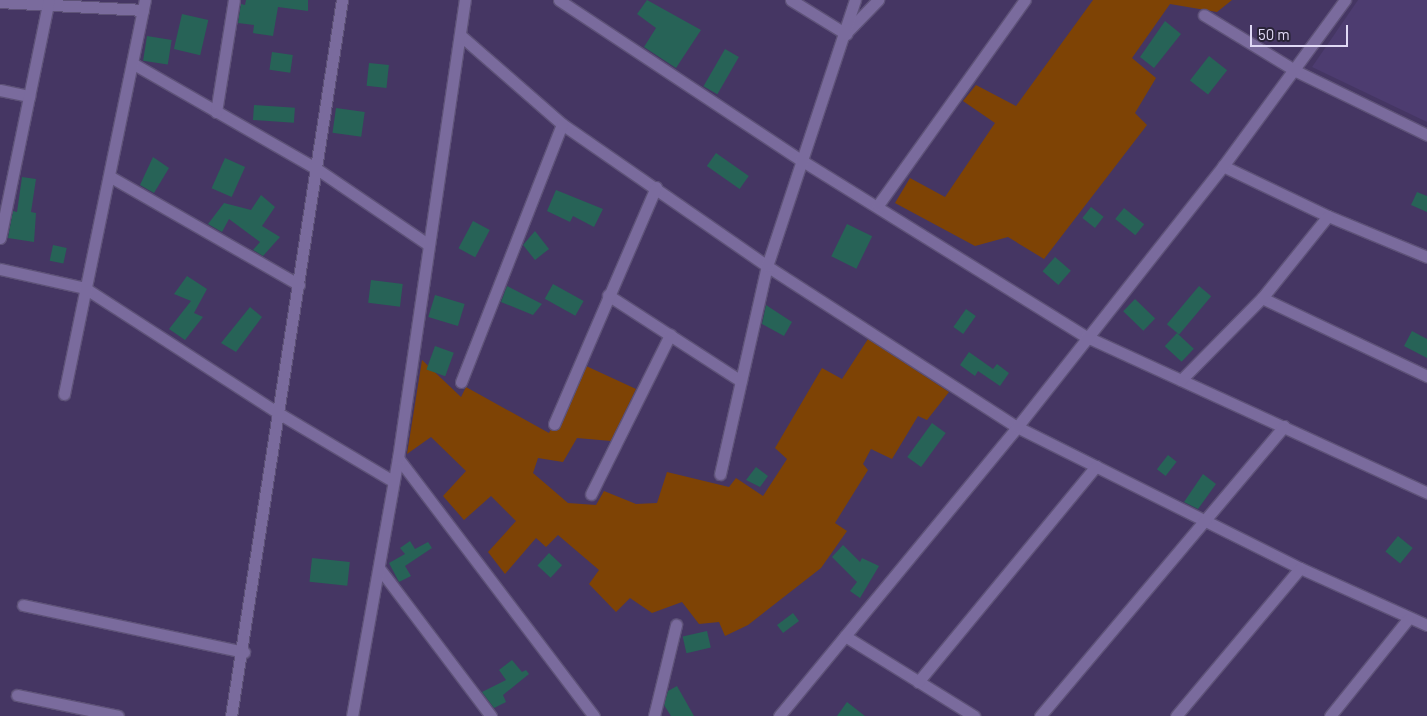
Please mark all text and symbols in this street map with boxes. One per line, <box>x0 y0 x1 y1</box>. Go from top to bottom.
scale bar <box>1252 15 1350 47</box>
text: 50 m <box>1258 25 1290 43</box>

